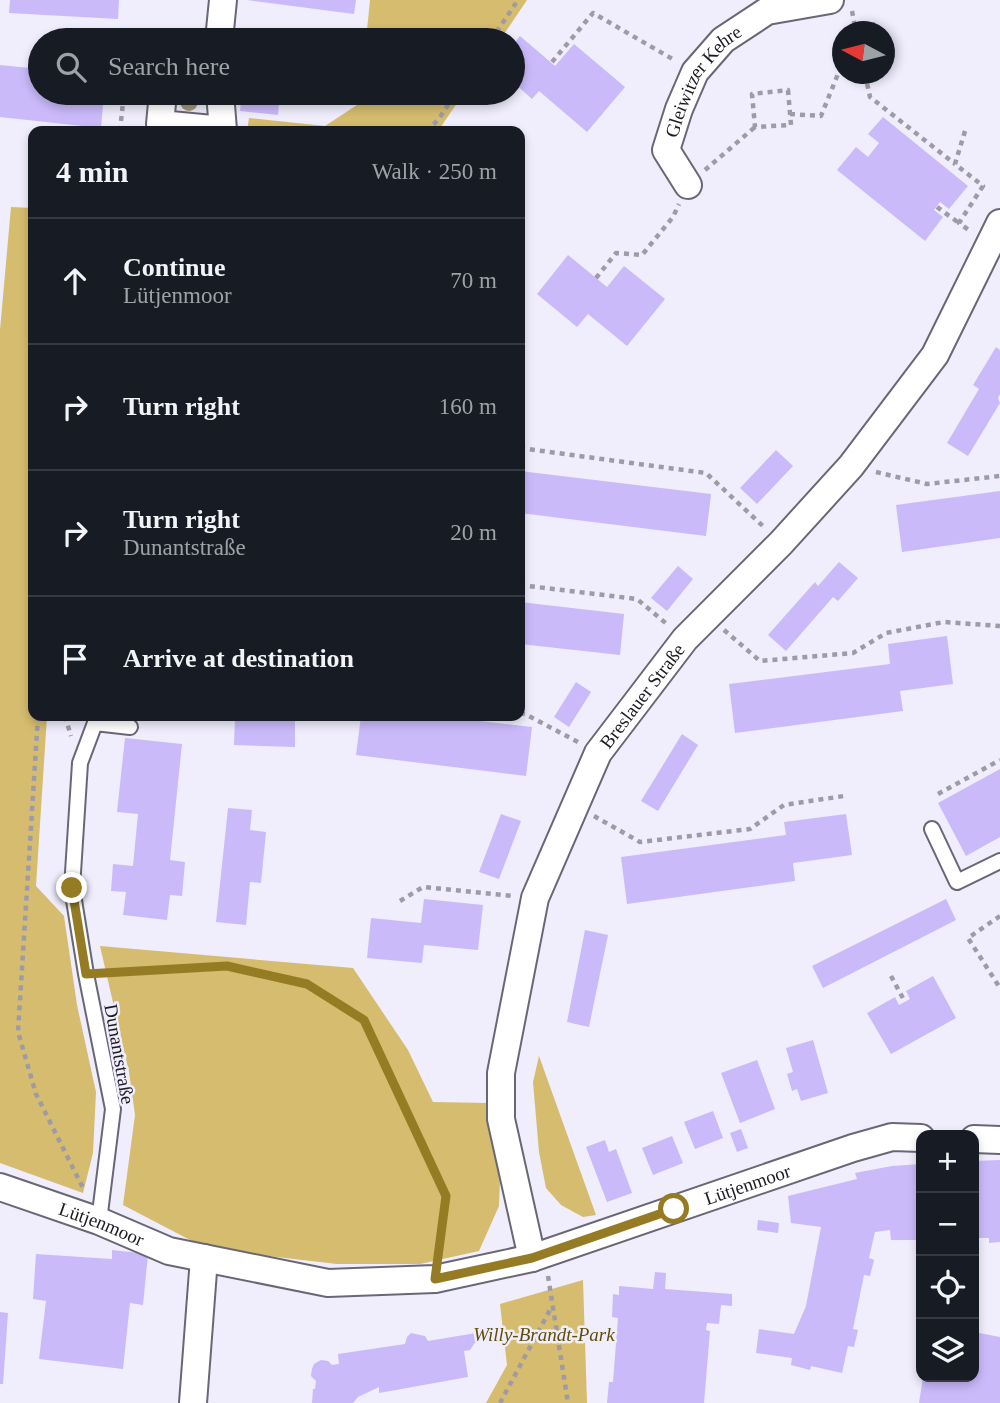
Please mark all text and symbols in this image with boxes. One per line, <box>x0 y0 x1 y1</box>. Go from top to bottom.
street label: Gleiwitzer Kehre <box>661 21 745 140</box>
north arrow <box>832 21 895 84</box>
search box <box>28 28 525 105</box>
icon: search <box>52 48 90 86</box>
text: Search here <box>108 52 230 81</box>
text: 4 min <box>56 155 129 188</box>
text: Walk · 250 m <box>372 159 497 184</box>
text: Continue <box>123 253 226 282</box>
icon: ahead <box>56 262 94 300</box>
text: 70 m <box>450 268 497 293</box>
text: Lütjenmoor <box>123 283 232 308</box>
icon: right <box>56 388 94 426</box>
text: Turn right <box>123 392 240 421</box>
text: 160 m <box>439 394 497 419</box>
text: Turn right <box>123 505 240 534</box>
icon: right <box>56 514 94 552</box>
text: 20 m <box>450 520 497 545</box>
text: Dunantstraße <box>123 535 246 560</box>
street label: Breslauer Straße <box>596 639 689 752</box>
icon: arrive <box>56 640 94 678</box>
text: Arrive at destination <box>123 644 354 673</box>
route end <box>56 872 87 903</box>
street label: Dunantstraße <box>100 1002 139 1106</box>
map controls <box>916 1130 979 1382</box>
button: + <box>916 1130 979 1193</box>
street label: Lütjenmoor <box>702 1160 794 1209</box>
route start <box>658 1193 689 1224</box>
button: − <box>916 1193 979 1256</box>
street label: Lütjenmoor <box>56 1198 148 1250</box>
button: locate <box>916 1256 979 1319</box>
button: layers <box>916 1319 979 1382</box>
park label: Willy-Brandt-Park <box>473 1324 615 1345</box>

